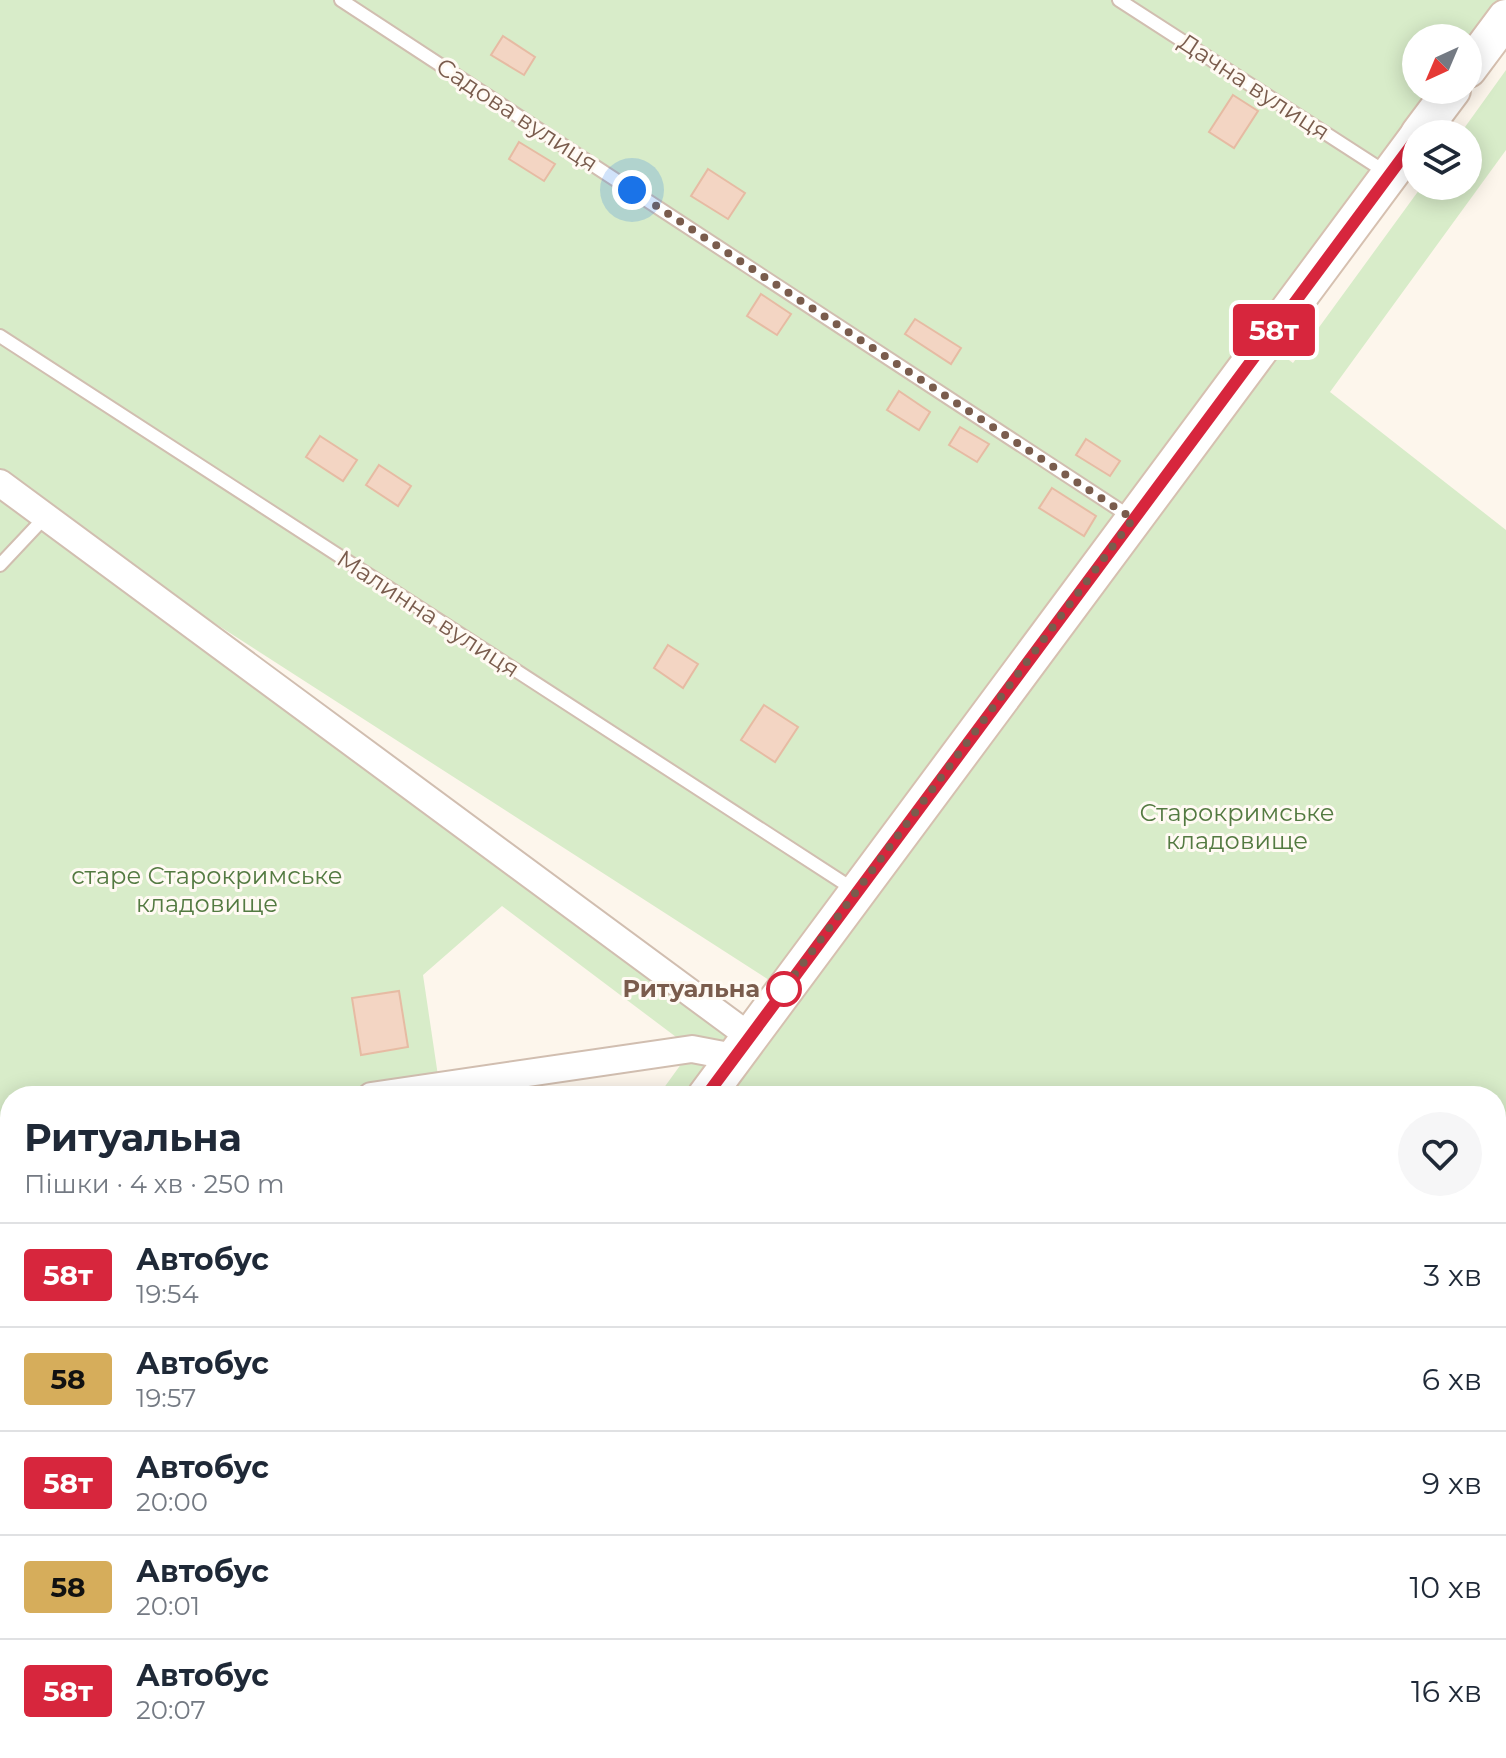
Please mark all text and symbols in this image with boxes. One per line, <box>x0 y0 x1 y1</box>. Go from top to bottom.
north arrow <box>1402 24 1482 104</box>
map controls <box>1402 24 1482 200</box>
street label: Дачна вулиця <box>1173 27 1335 146</box>
street label: Садова вулиця <box>431 52 604 178</box>
button: layers <box>1402 120 1482 200</box>
your location <box>612 170 652 210</box>
line badge: 58т <box>1228 304 1320 356</box>
text: 58т <box>1249 313 1299 347</box>
street label: Малинна вулиця <box>332 544 525 683</box>
park label: Старокримське кладовище <box>1139 798 1335 855</box>
park label: старе Старокримське кладовище <box>71 861 343 918</box>
marker: Ритуальна <box>767 972 801 1006</box>
place label: Ритуальна <box>623 974 760 1003</box>
button: heart <box>1398 1112 1482 1196</box>
text: Ритуальна <box>24 1114 242 1161</box>
text: Пішки · 4 хв · 250 m <box>24 1168 285 1200</box>
text: Автобус <box>136 1241 269 1278</box>
text: 3 хв <box>1423 1257 1482 1294</box>
text: 58т <box>43 1258 93 1292</box>
text: 19:54 <box>136 1278 199 1310</box>
text: Автобус <box>136 1345 269 1382</box>
text: 6 хв <box>1422 1361 1482 1398</box>
text: 58 <box>50 1362 86 1396</box>
text: 19:57 <box>136 1382 196 1414</box>
text: Автобус <box>136 1449 269 1486</box>
text: 9 хв <box>1422 1465 1482 1502</box>
text: 58т <box>43 1466 93 1500</box>
text: 20:00 <box>136 1486 208 1518</box>
text: Автобус <box>136 1553 269 1590</box>
text: 10 хв <box>1409 1569 1482 1606</box>
text: 58 <box>50 1570 86 1604</box>
text: 20:01 <box>136 1590 200 1622</box>
text: Автобус <box>136 1657 269 1694</box>
text: 16 хв <box>1411 1673 1482 1710</box>
text: 58т <box>43 1674 93 1708</box>
text: 20:07 <box>136 1694 206 1726</box>

